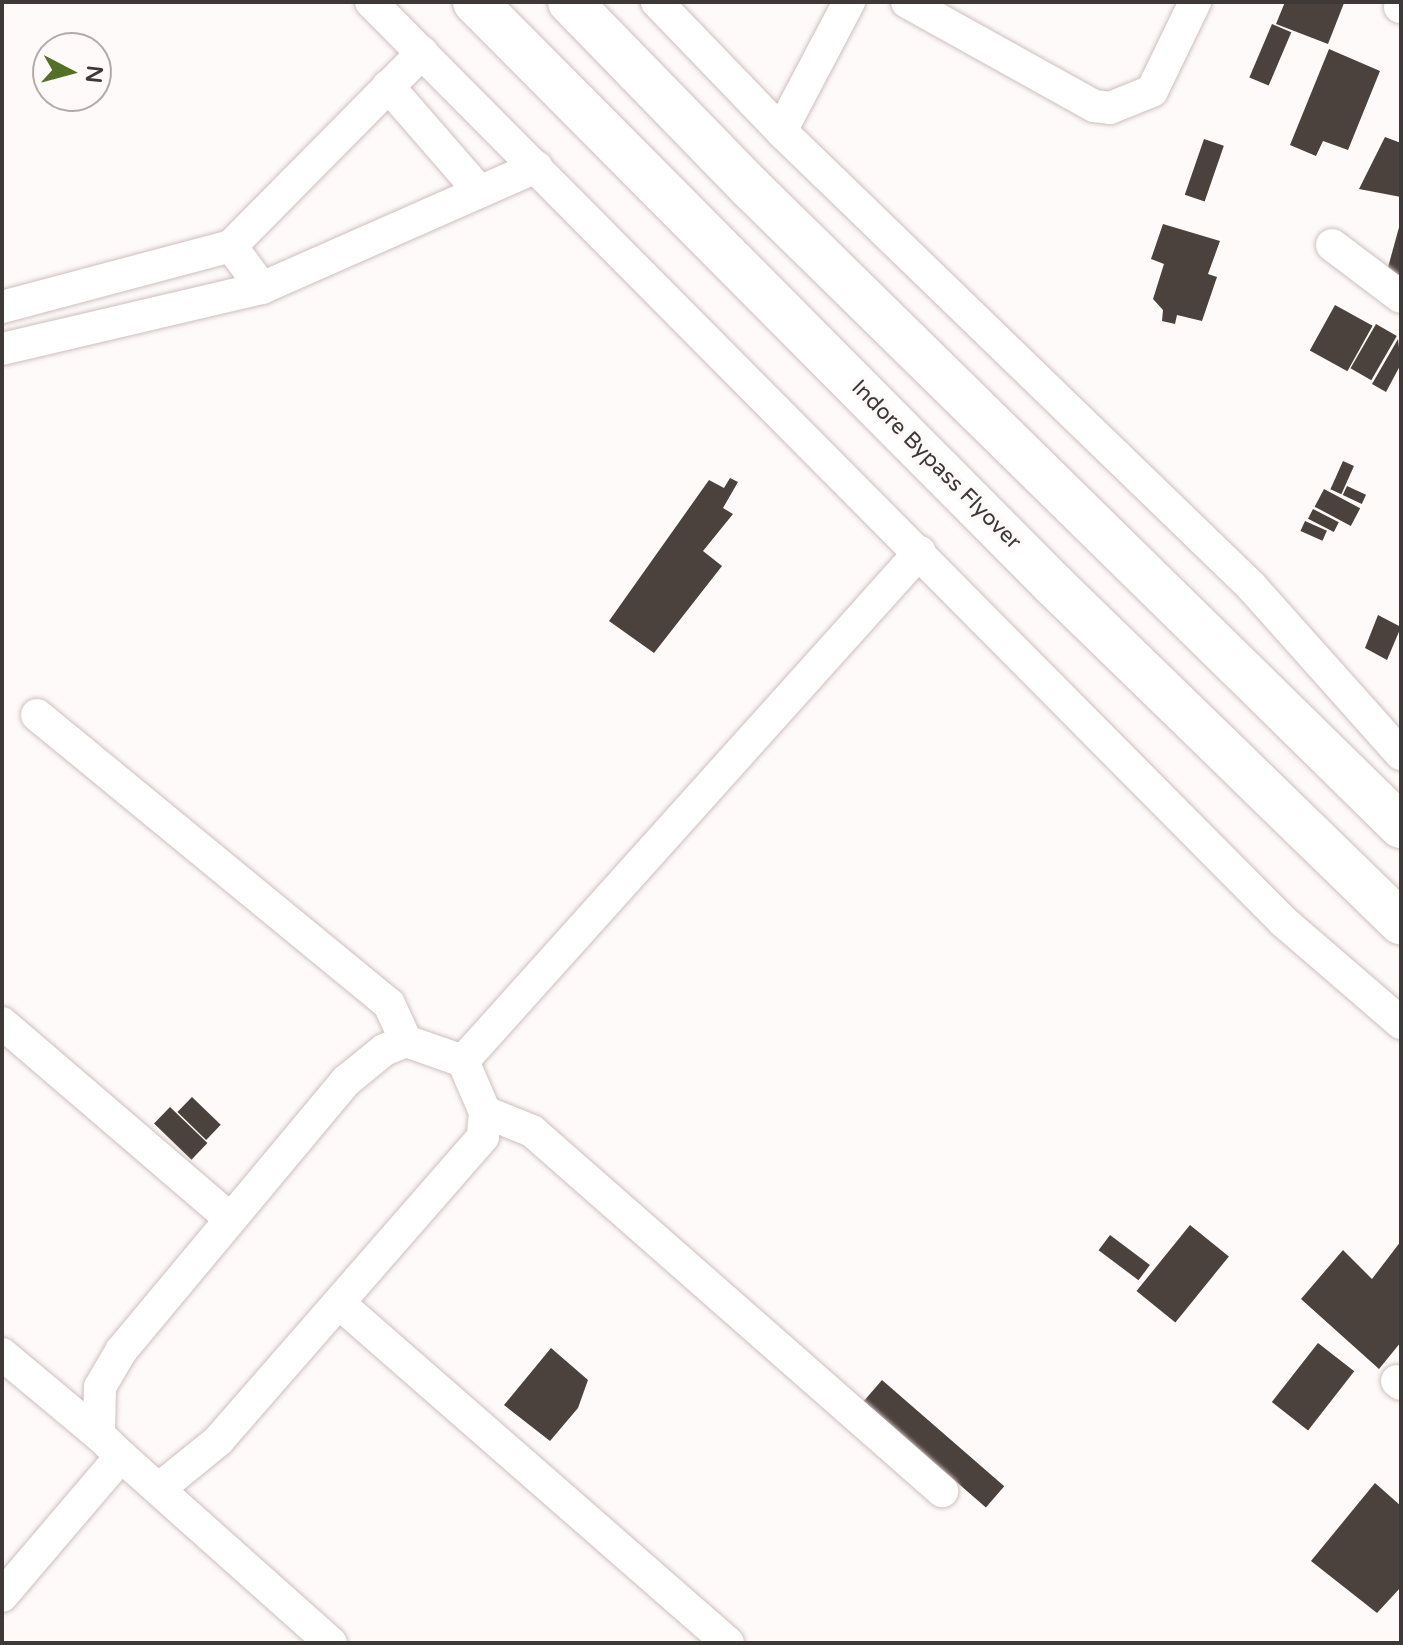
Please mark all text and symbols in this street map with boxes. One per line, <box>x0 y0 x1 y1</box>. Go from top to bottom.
north arrow <box>32 32 112 112</box>
text: N <box>80 64 108 84</box>
street label: Indore Bypass Flyover <box>846 375 1026 555</box>

